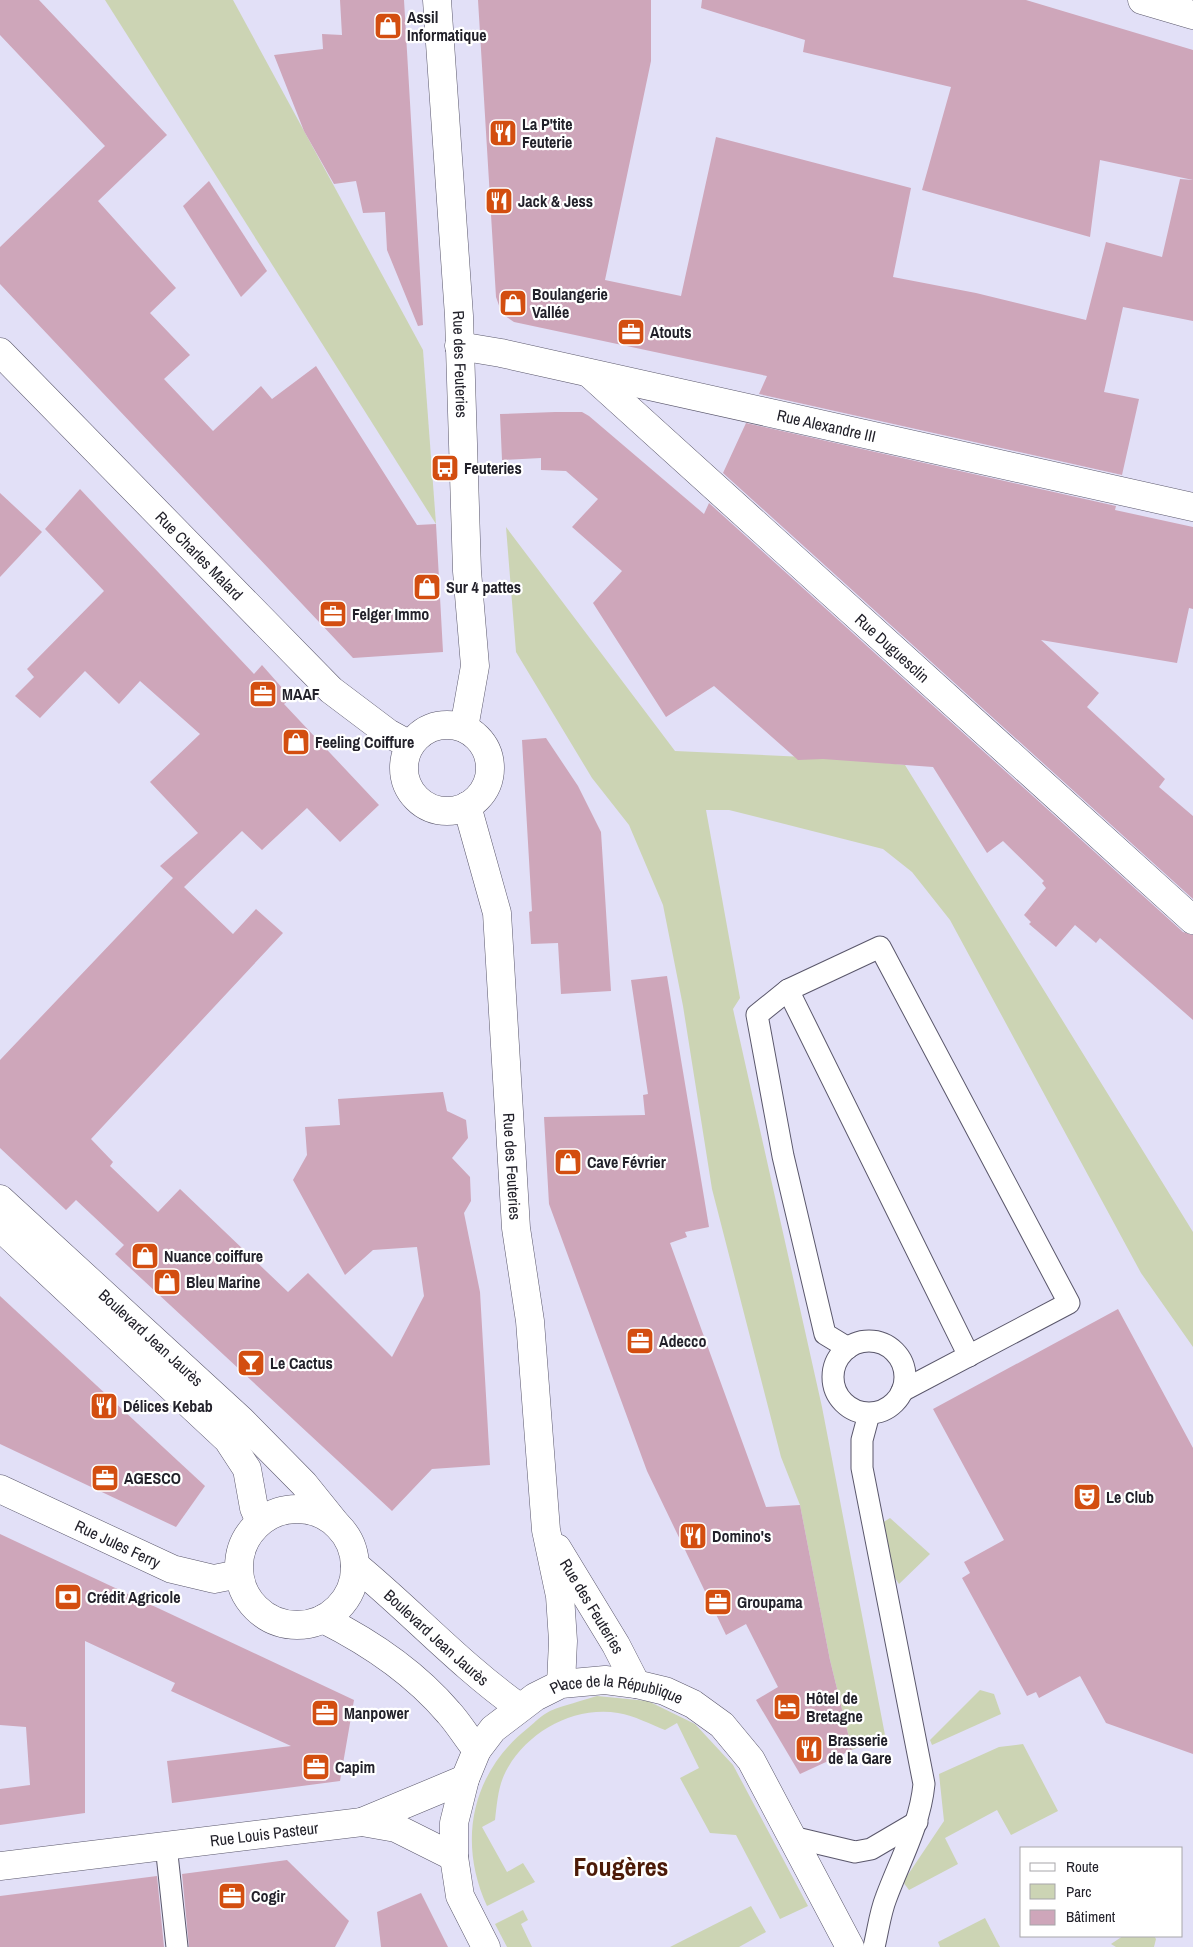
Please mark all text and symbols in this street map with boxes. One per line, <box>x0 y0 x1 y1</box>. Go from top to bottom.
place label: Assil Informatique <box>407 6 486 46</box>
shop icon: Assil Informatique <box>373 11 403 41</box>
place label: La P'tite Feuterie <box>522 113 573 153</box>
restaurant icon: La P'tite Feuterie <box>488 118 518 148</box>
restaurant icon: Jack & Jess <box>484 186 514 216</box>
place label: Jack & Jess <box>518 190 593 212</box>
place label: Boulangerie Vallée <box>532 283 608 323</box>
shop icon: Boulangerie Vallée <box>498 288 528 318</box>
street label: Rue des Feuteries <box>448 310 473 418</box>
office icon: Atouts <box>616 317 646 347</box>
place label: Atouts <box>650 321 692 343</box>
street label: Rue Alexandre III <box>775 404 878 447</box>
bus stop icon: Feuteries <box>430 453 460 483</box>
place label: Feuteries <box>464 457 522 479</box>
street label: Rue Charles Malard <box>151 506 248 605</box>
shop icon: Sur 4 pattes <box>412 572 442 602</box>
place label: Sur 4 pattes <box>446 576 521 598</box>
office icon: Felger Immo <box>318 599 348 629</box>
place label: Felger Immo <box>352 603 429 625</box>
street label: Rue Duguesclin <box>850 608 934 687</box>
office icon: MAAF <box>248 679 278 709</box>
place label: MAAF <box>282 683 320 705</box>
shop icon: Feeling Coiffure <box>281 727 311 757</box>
place label: Feeling Coiffure <box>315 731 414 753</box>
street label: Rue des Feuteries <box>498 1112 526 1221</box>
shop icon: Cave Février <box>553 1147 583 1177</box>
place label: Cave Février <box>587 1151 667 1173</box>
shop icon: Nuance coiffure <box>130 1241 160 1271</box>
place label: Nuance coiffure <box>164 1245 263 1267</box>
shop icon: Bleu Marine <box>152 1267 182 1297</box>
place label: Bleu Marine <box>186 1271 260 1293</box>
street label: Boulevard Jean Jaurès <box>94 1284 208 1391</box>
office icon: Adecco <box>625 1326 655 1356</box>
place label: Adecco <box>659 1330 706 1352</box>
bar icon: Le Cactus <box>236 1348 266 1378</box>
place label: Le Cactus <box>270 1352 333 1374</box>
restaurant icon: Délices Kebab <box>89 1391 119 1421</box>
place label: Délices Kebab <box>123 1395 213 1417</box>
office icon: AGESCO <box>90 1463 120 1493</box>
place label: AGESCO <box>124 1467 181 1489</box>
theatre icon: Le Club <box>1072 1482 1102 1512</box>
place label: Le Club <box>1106 1486 1154 1508</box>
street label: Rue Jules Ferry <box>72 1514 165 1573</box>
restaurant icon: Domino's <box>678 1521 708 1551</box>
place label: Domino's <box>712 1525 771 1547</box>
street label: Rue des Feuteries <box>555 1555 630 1657</box>
bank icon: Crédit Agricole <box>53 1582 83 1612</box>
street label: Boulevard Jean Jaurès <box>379 1584 494 1691</box>
place label: Crédit Agricole <box>87 1586 181 1608</box>
office icon: Groupama <box>703 1587 733 1617</box>
place label: Groupama <box>737 1591 803 1613</box>
street label: Place de la République <box>546 1669 687 1709</box>
place label: Hôtel de Bretagne <box>806 1687 863 1727</box>
hotel icon: Hôtel de Bretagne <box>772 1692 802 1722</box>
office icon: Manpower <box>310 1698 340 1728</box>
place label: Manpower <box>344 1702 410 1724</box>
place label: Brasserie de la Gare <box>828 1729 891 1769</box>
restaurant icon: Brasserie de la Gare <box>794 1734 824 1764</box>
office icon: Capim <box>301 1752 331 1782</box>
place label: Capim <box>335 1756 375 1778</box>
street label: Rue Louis Pasteur <box>209 1816 320 1851</box>
legend <box>1020 1847 1183 1937</box>
district label: Fougères <box>574 1849 668 1884</box>
text: Route <box>1066 1856 1099 1877</box>
office icon: Cogir <box>217 1881 247 1911</box>
text: Parc <box>1066 1881 1091 1902</box>
place label: Cogir <box>251 1885 286 1907</box>
text: Bâtiment <box>1066 1906 1116 1927</box>

